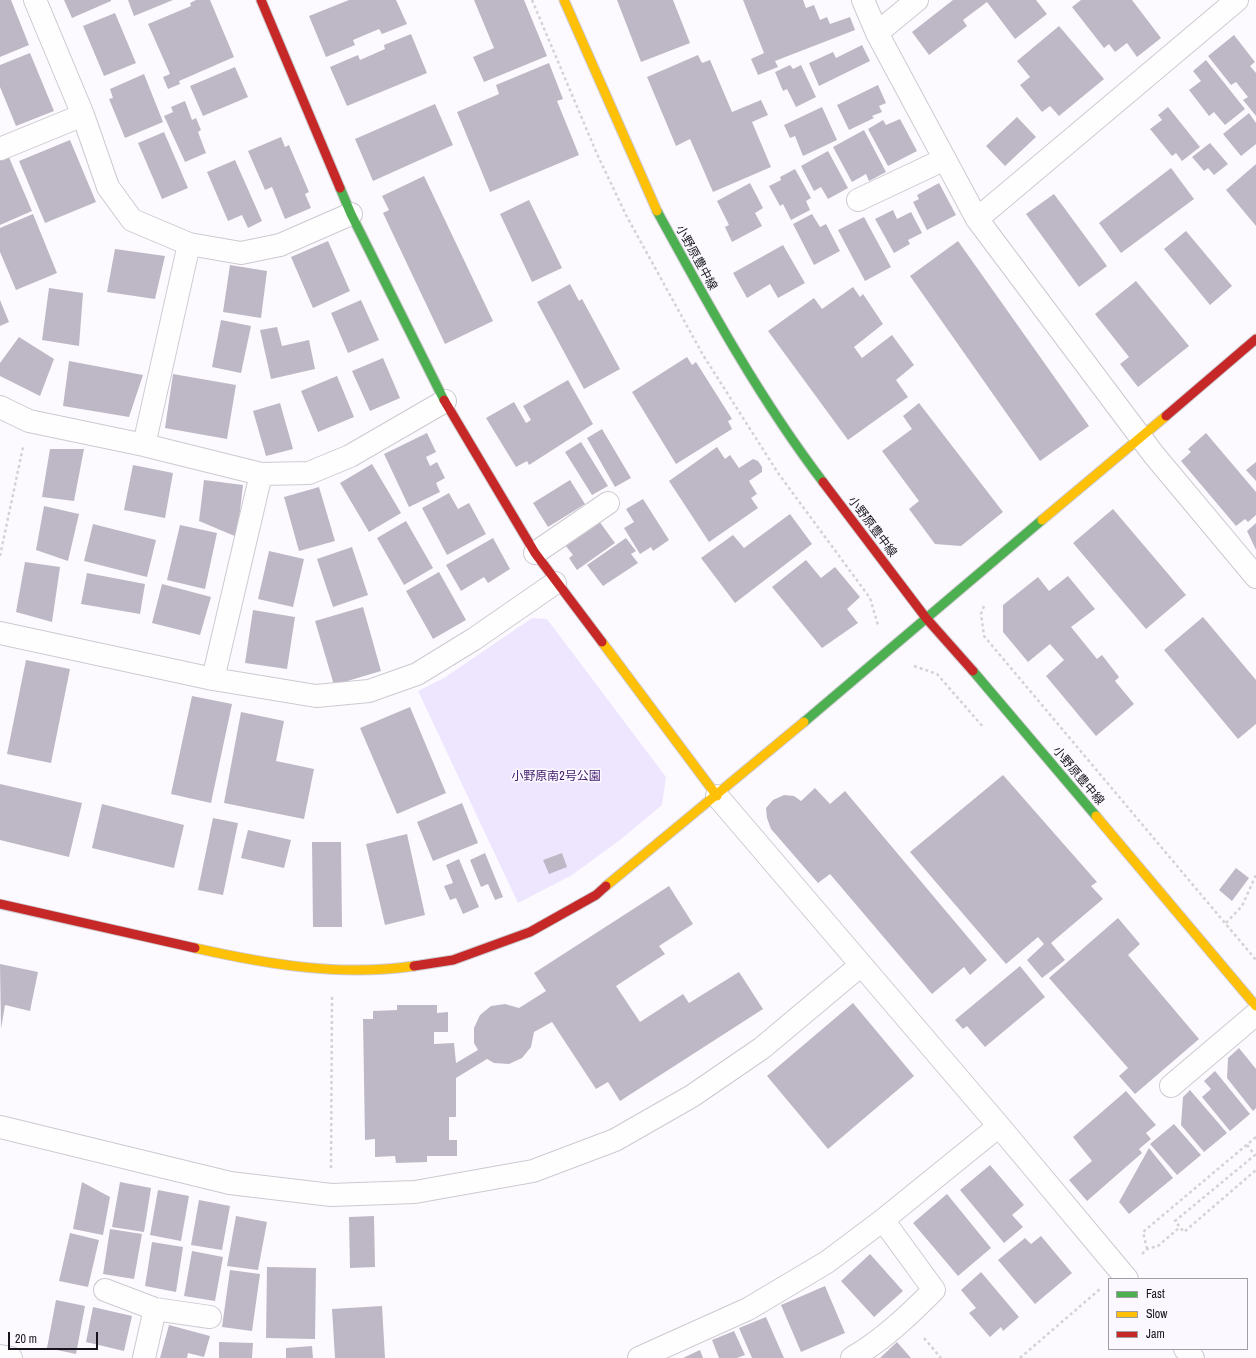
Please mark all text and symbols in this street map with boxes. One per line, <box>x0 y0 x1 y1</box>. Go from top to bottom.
street label: 小野原豊中線 <box>672 223 720 293</box>
street label: 小野原豊中線 <box>845 494 899 560</box>
street label: 小野原豊中線 <box>1049 744 1107 808</box>
park label: 小野原南2号公園 <box>511 770 601 784</box>
legend <box>1108 1278 1248 1350</box>
text: Fast <box>1146 1286 1165 1302</box>
text: Slow <box>1146 1306 1167 1322</box>
scale bar <box>10 1324 100 1350</box>
text: Jam <box>1146 1326 1165 1342</box>
text: 20 m <box>15 1331 37 1347</box>

